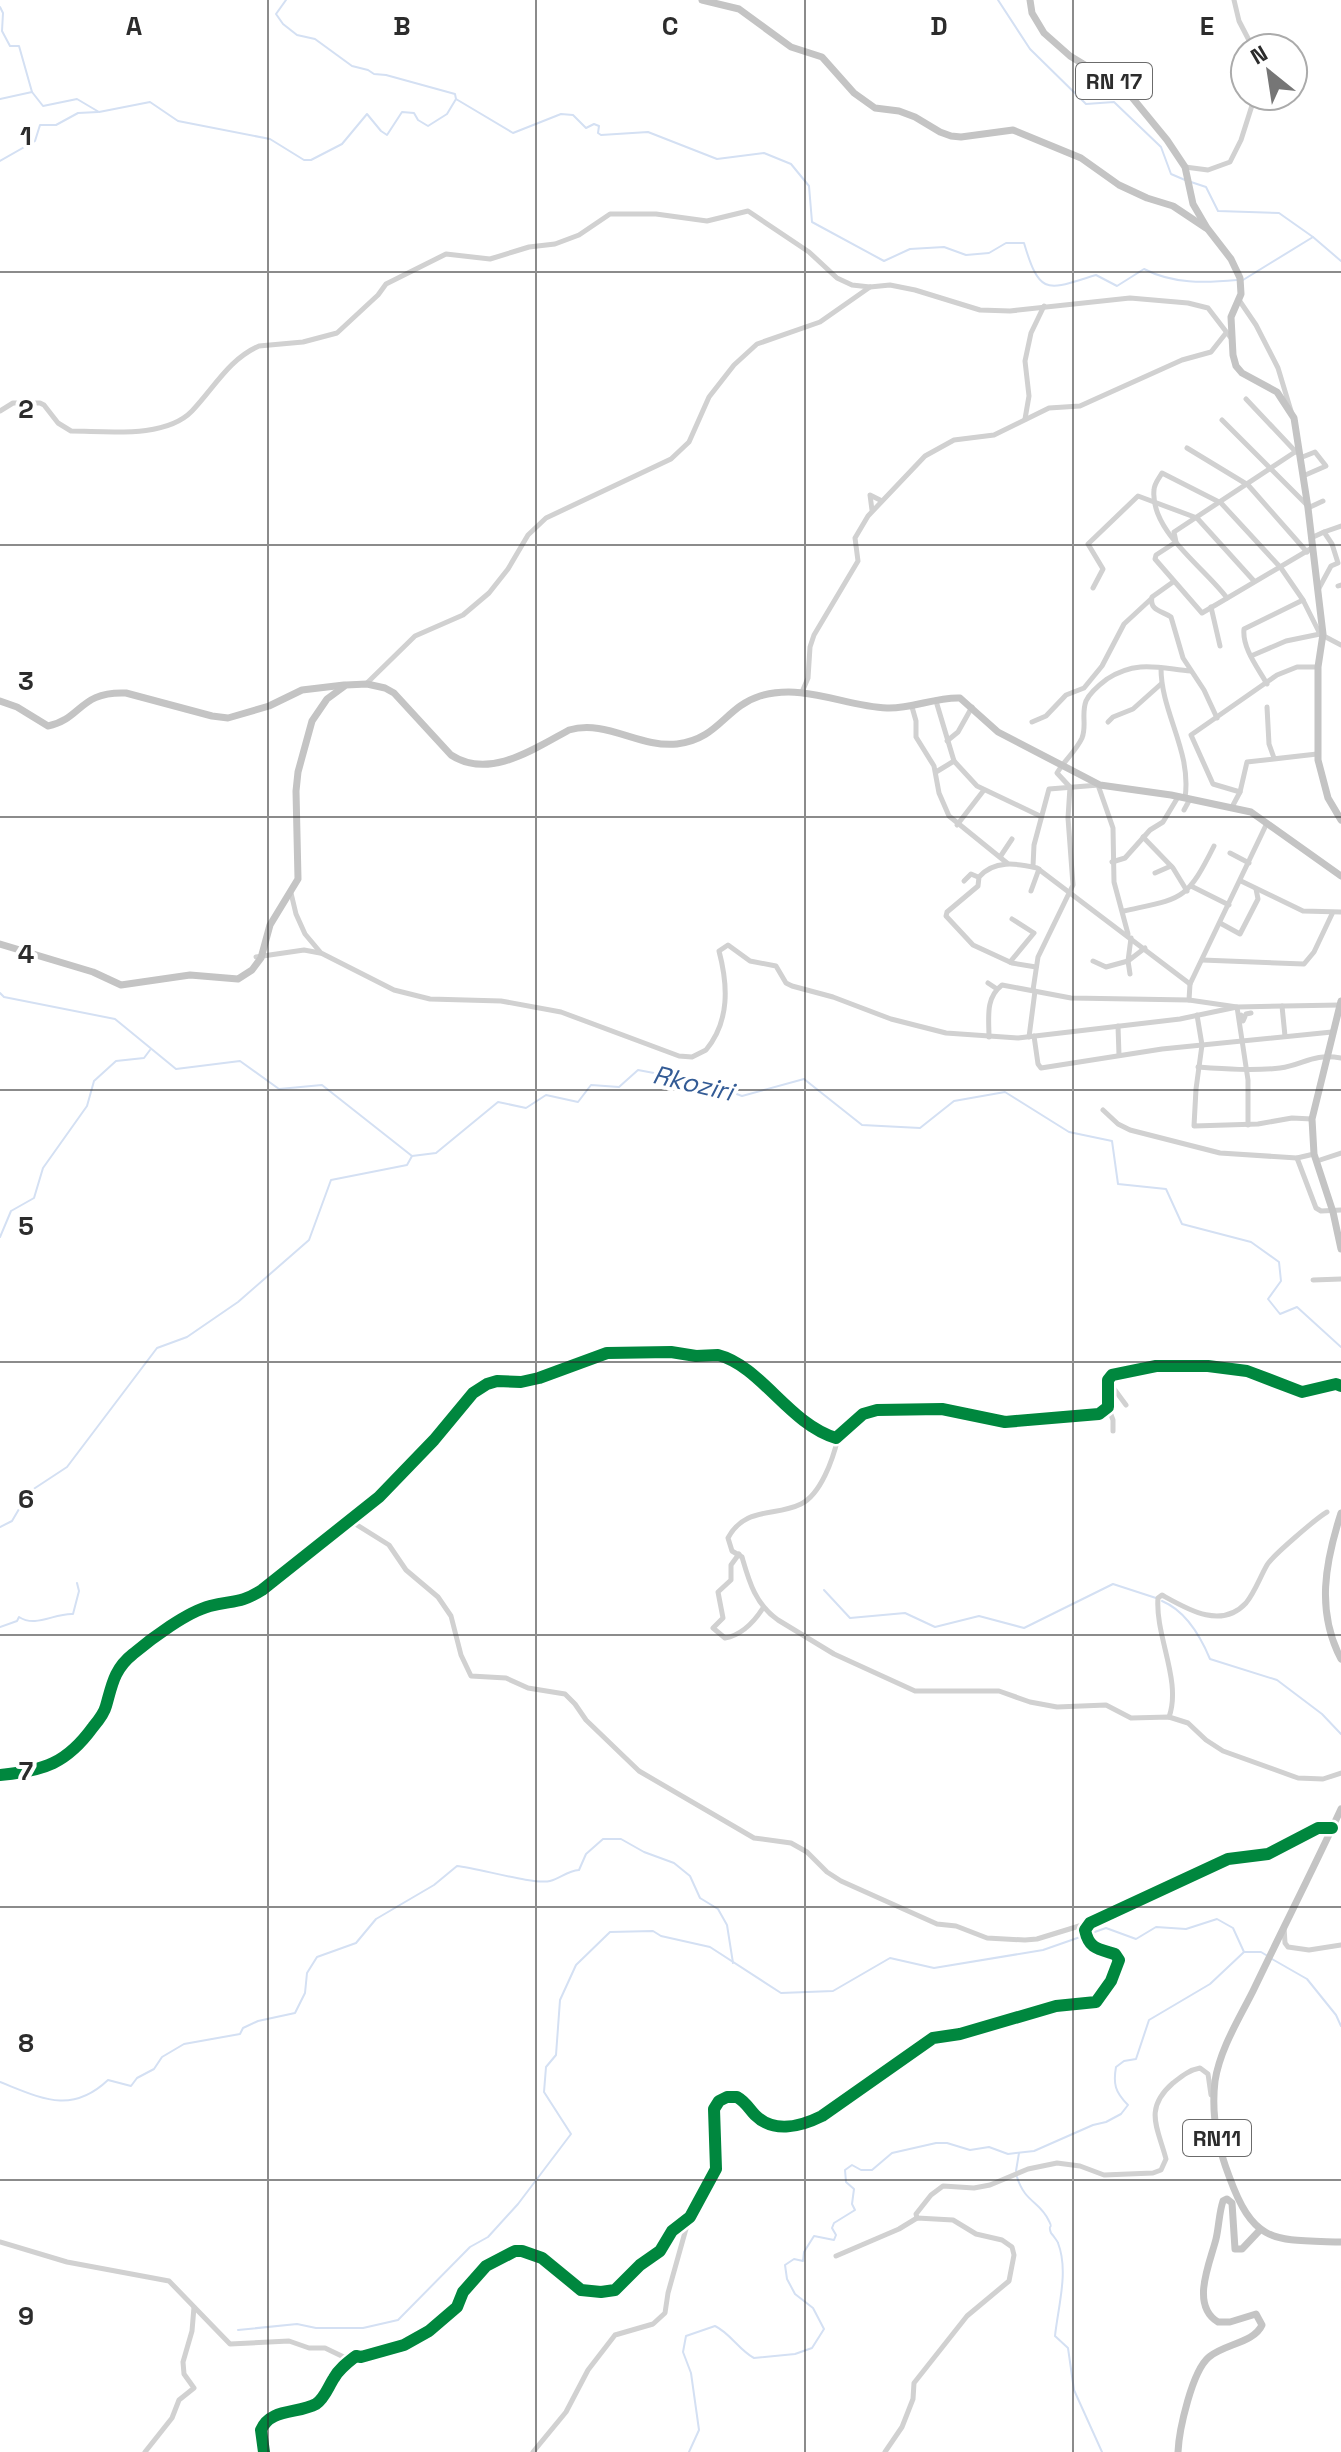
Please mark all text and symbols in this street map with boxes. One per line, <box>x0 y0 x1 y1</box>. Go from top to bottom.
text: A <box>126 9 143 43</box>
text: B <box>393 9 411 43</box>
text: C <box>662 9 678 43</box>
text: D <box>930 9 948 43</box>
text: E <box>1200 9 1214 43</box>
north arrow <box>1229 32 1309 112</box>
text: N <box>1246 39 1272 70</box>
road number: RN 17 <box>1076 63 1152 99</box>
text: 1 <box>20 119 32 153</box>
text: 2 <box>18 392 34 426</box>
text: 3 <box>18 664 34 698</box>
text: 4 <box>18 937 34 971</box>
water label: Rkoziri <box>650 1057 739 1109</box>
text: 5 <box>18 1209 34 1243</box>
text: 6 <box>18 1482 34 1516</box>
text: 7 <box>19 1754 33 1788</box>
text: 8 <box>18 2026 34 2060</box>
road number: RN11 <box>1183 2120 1251 2156</box>
text: 9 <box>18 2299 34 2333</box>

